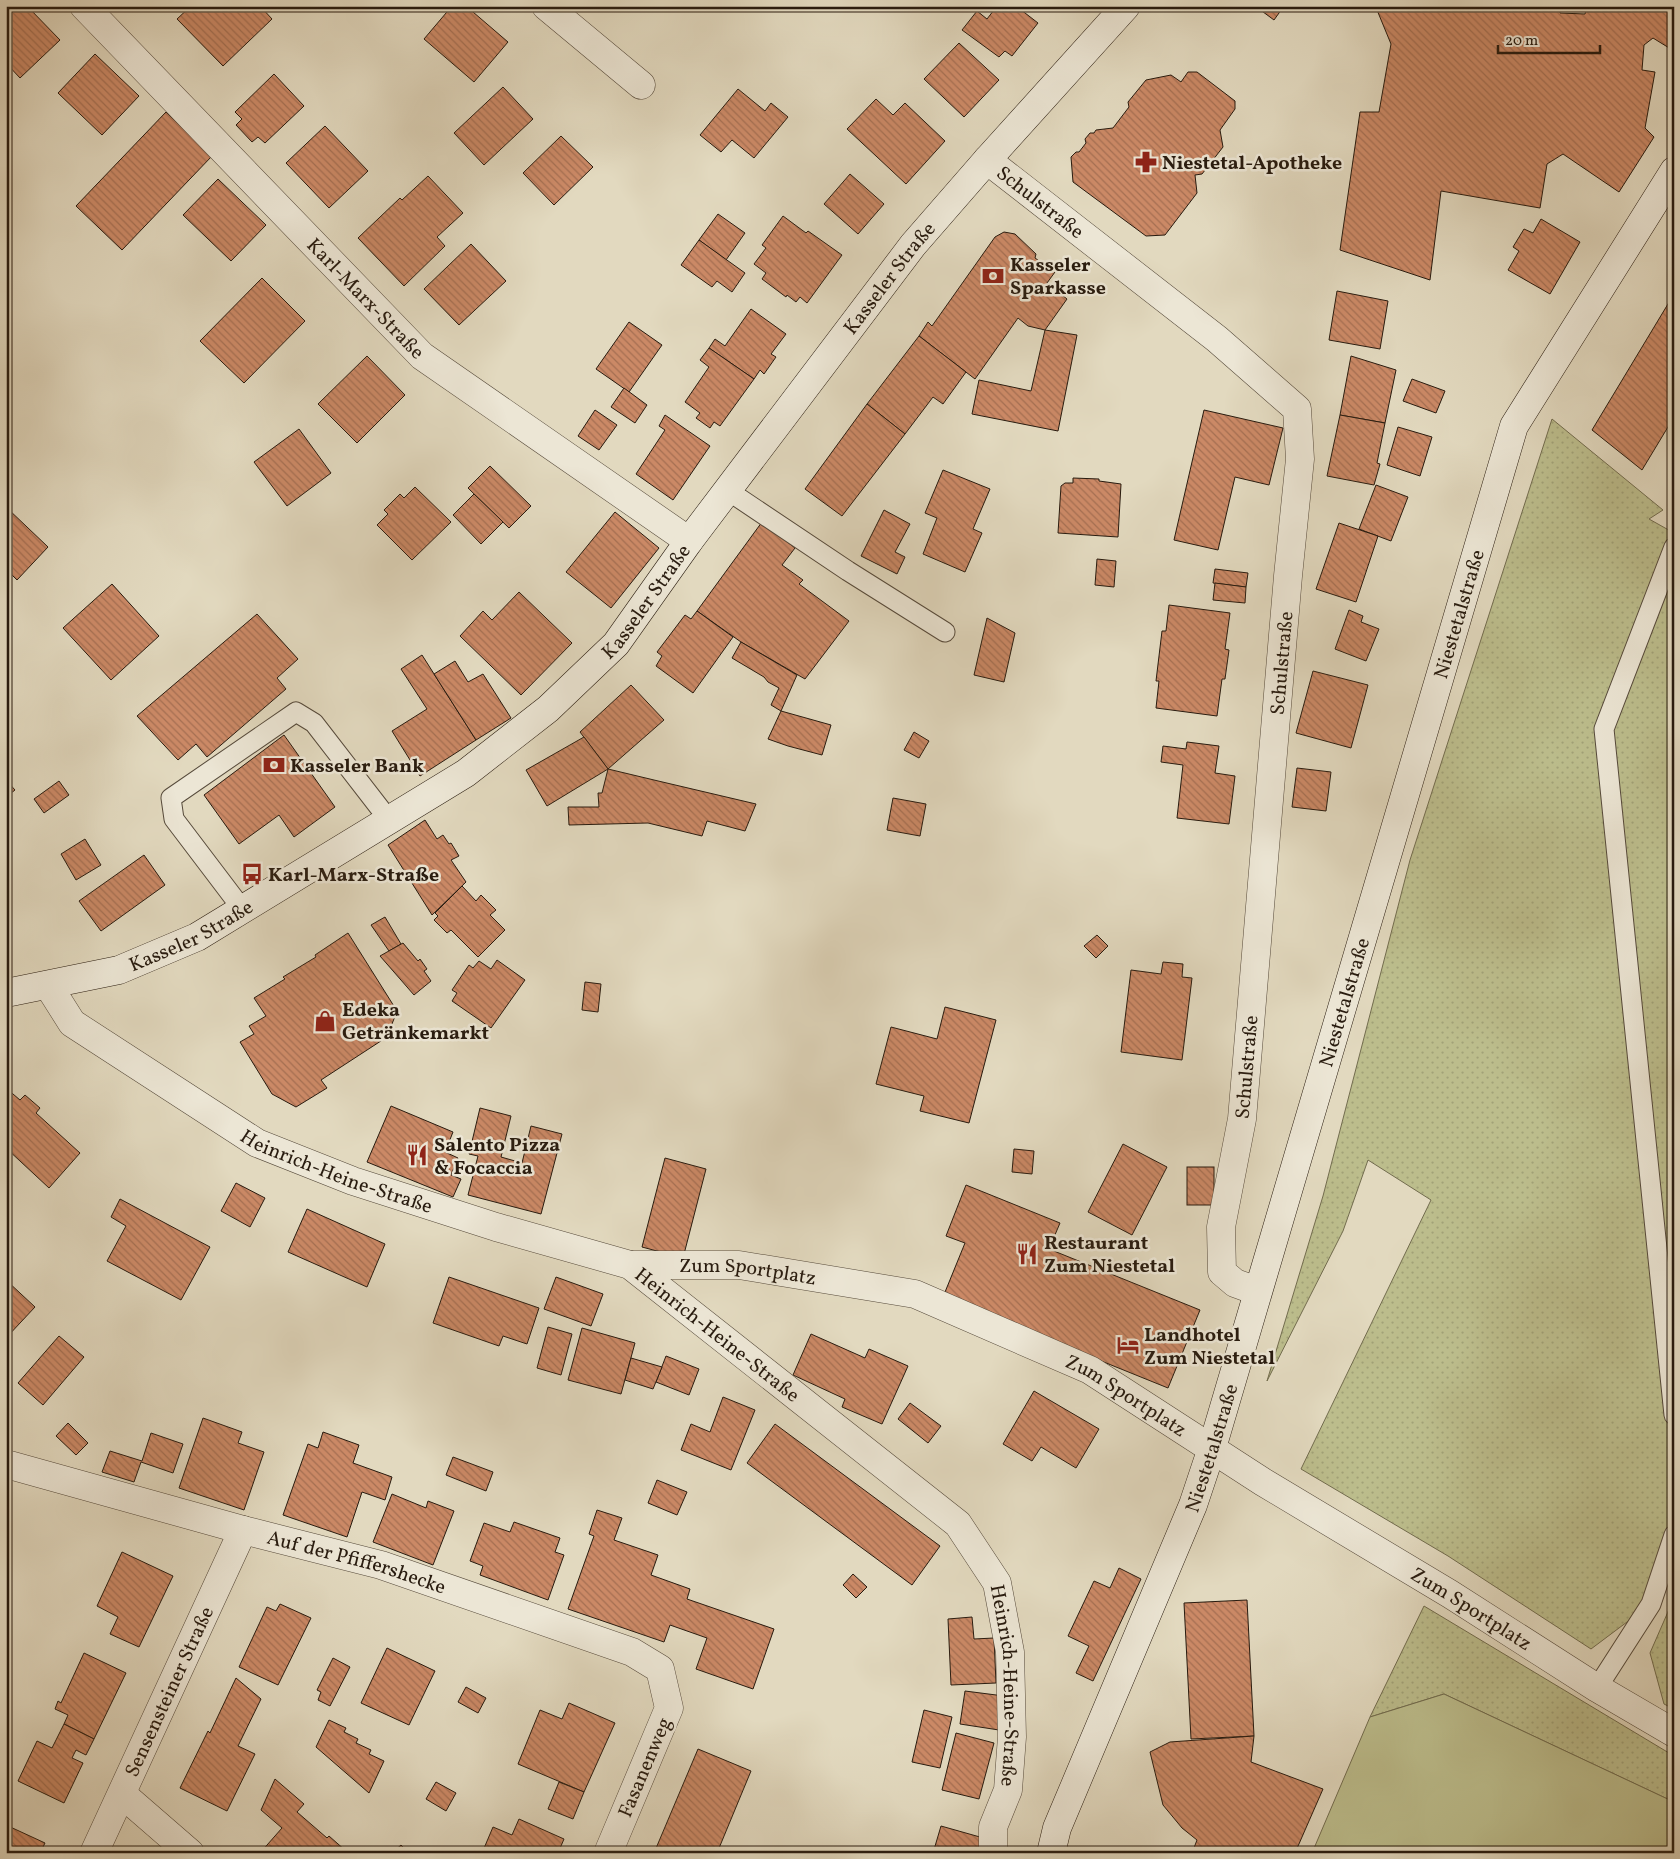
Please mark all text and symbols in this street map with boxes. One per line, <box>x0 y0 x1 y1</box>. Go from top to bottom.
scale bar <box>1498 22 1600 54</box>
text: 20 m <box>1505 31 1538 52</box>
pharmacy icon: Niestetal-Apotheke <box>1133 149 1159 175</box>
place label: Niestetal-Apotheke <box>1162 150 1342 178</box>
street label: Schulstraße <box>990 160 1089 246</box>
street label: Kasseler Straße <box>838 216 943 341</box>
street label: Karl-Marx-Straße <box>299 233 430 366</box>
place label: Kasseler Sparkasse <box>1010 252 1106 303</box>
bank icon: Kasseler Sparkasse <box>980 263 1006 289</box>
street label: Kasseler Straße <box>596 539 698 667</box>
street label: Niestetalstraße <box>1428 546 1493 683</box>
street label: Schulstraße <box>1265 610 1301 716</box>
bank icon: Kasseler Bank <box>261 752 287 778</box>
place label: Kasseler Bank <box>290 753 424 781</box>
bus stop icon: Karl-Marx-Straße <box>239 861 265 887</box>
place label: Karl-Marx-Straße <box>268 862 439 890</box>
street label: Kasseler Straße <box>125 894 259 980</box>
street label: Niestetalstraße <box>1313 935 1378 1071</box>
place label: Edeka Getränkemarkt <box>342 997 490 1048</box>
shop icon: Edeka Getränkemarkt <box>312 1008 338 1034</box>
street label: Schulstraße <box>1230 1014 1266 1120</box>
street label: Heinrich-Heine-Straße <box>234 1124 436 1222</box>
place label: Salento Pizza & Focaccia <box>434 1132 560 1183</box>
restaurant icon: Salento Pizza & Focaccia <box>404 1142 430 1168</box>
place label: Restaurant Zum Niestetal <box>1044 1230 1175 1281</box>
restaurant icon: Restaurant Zum Niestetal <box>1014 1241 1040 1267</box>
street label: Zum Sportplatz <box>679 1253 818 1293</box>
street label: Heinrich-Heine-Straße <box>628 1262 805 1410</box>
place label: Landhotel Zum Niestetal <box>1144 1322 1275 1373</box>
hotel icon: Landhotel Zum Niestetal <box>1115 1332 1141 1358</box>
street label: Zum Sportplatz <box>1060 1349 1191 1445</box>
street label: Niestetalstraße <box>1179 1381 1246 1517</box>
street label: Auf der Pfiffershecke <box>264 1525 449 1602</box>
street label: Zum Sportplatz <box>1405 1561 1536 1659</box>
street label: Heinrich-Heine-Straße <box>982 1582 1024 1787</box>
street label: Sensensteiner Straße <box>119 1602 222 1782</box>
street label: Fasanenweg <box>612 1713 679 1822</box>

